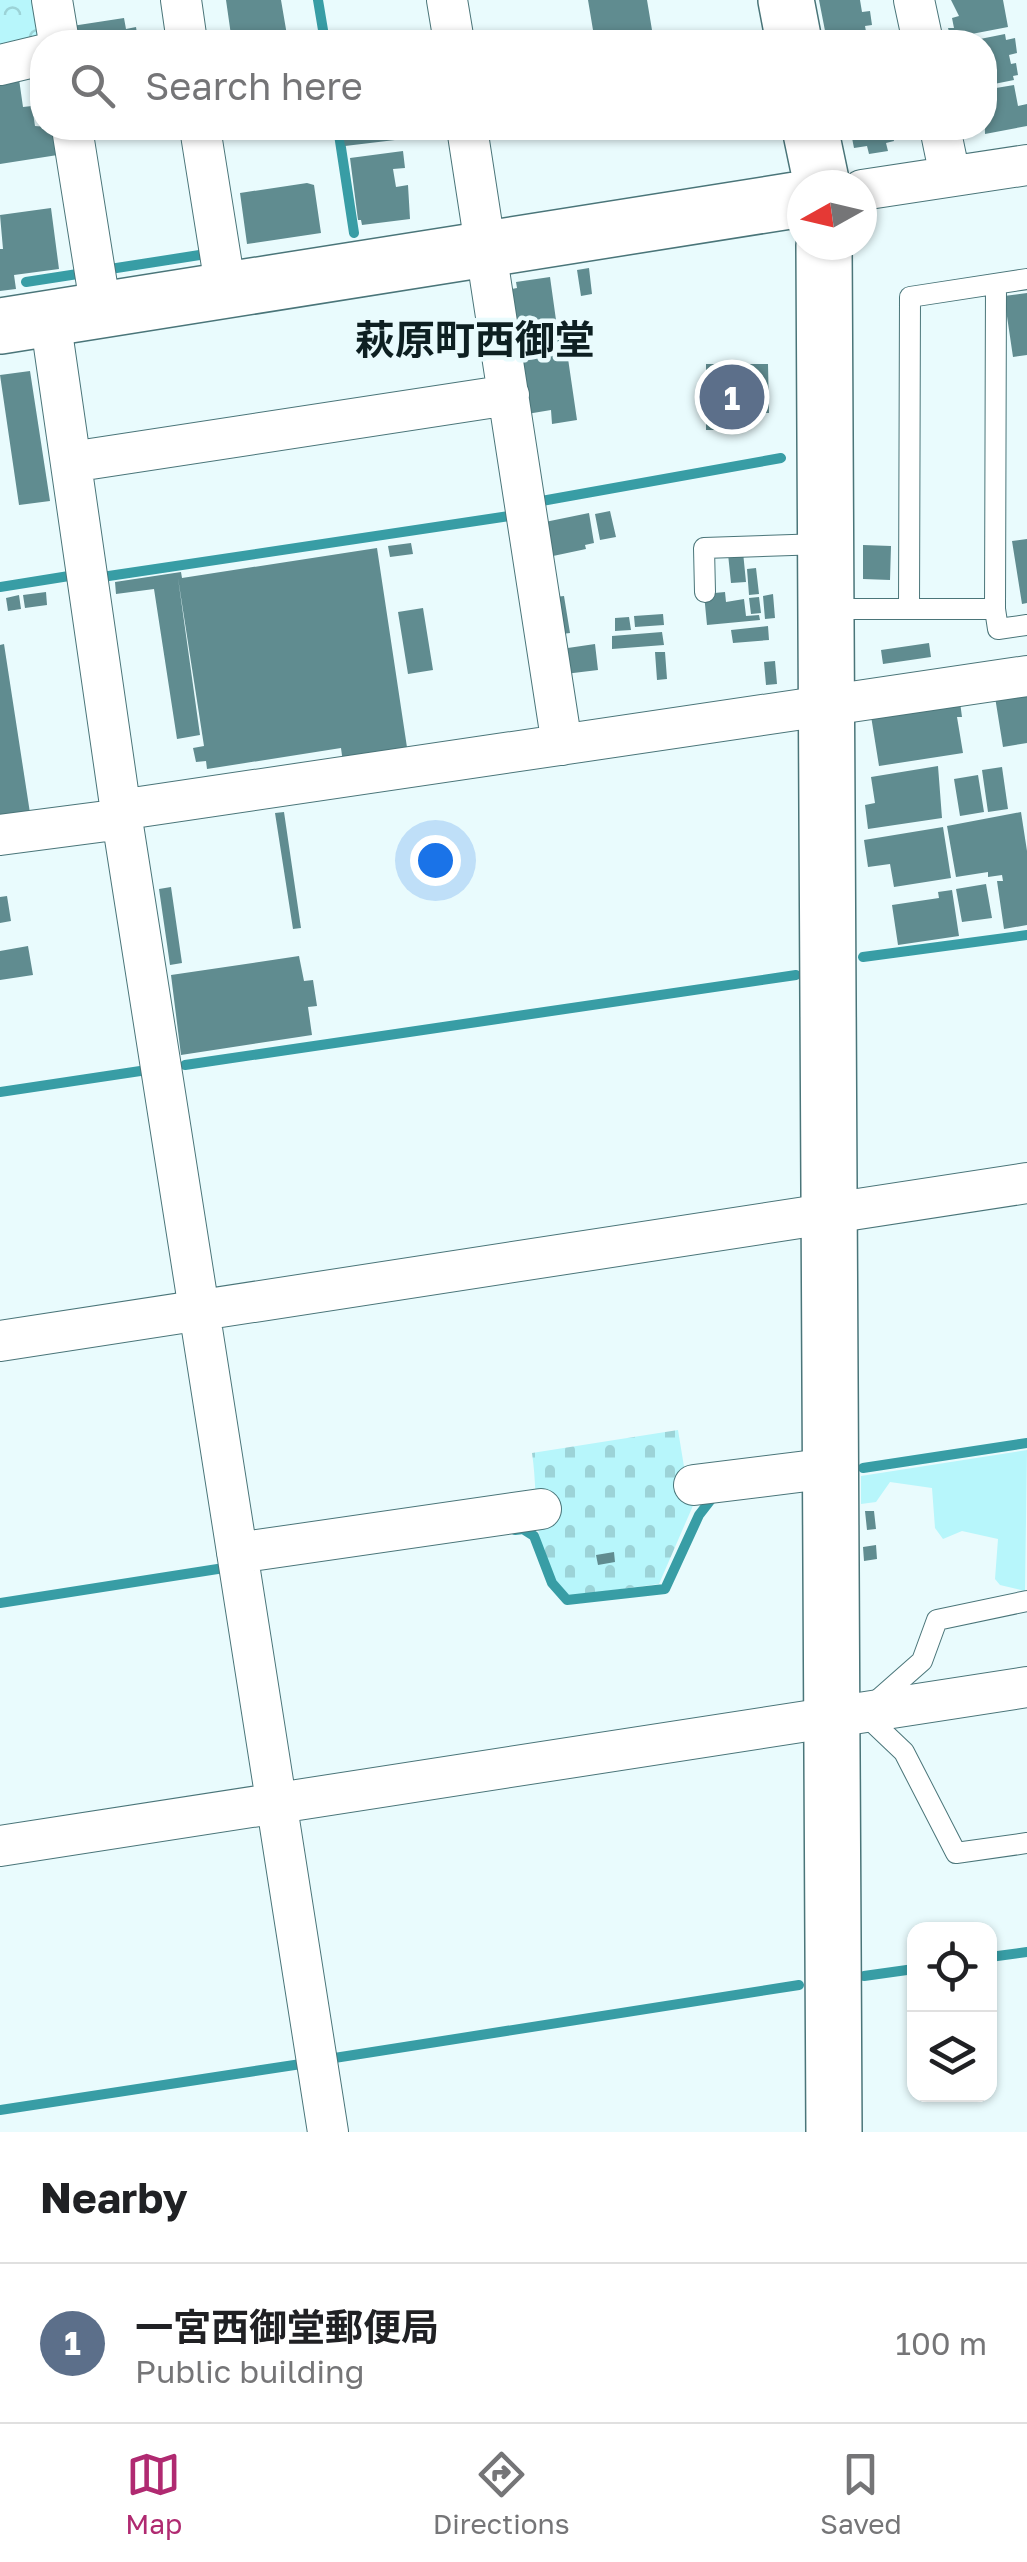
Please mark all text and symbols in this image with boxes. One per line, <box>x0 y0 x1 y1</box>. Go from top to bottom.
search box <box>30 30 997 140</box>
icon: search <box>65 58 120 113</box>
text: Search here <box>145 63 363 108</box>
north arrow <box>787 170 877 260</box>
district label: 萩原町西御堂 <box>355 315 595 363</box>
pin: 1 <box>700 360 764 434</box>
your location <box>410 835 461 886</box>
map controls <box>907 1922 997 2102</box>
button: locate <box>907 1922 997 2012</box>
button: layers <box>907 2012 997 2102</box>
text: Nearby <box>40 2172 188 2222</box>
text: 一宮西御堂郵便局 <box>135 2304 439 2349</box>
text: 1 <box>64 2324 81 2362</box>
text: 100 m <box>895 2324 987 2362</box>
text: Public building <box>135 2352 364 2390</box>
tab: Map <box>125 2447 182 2540</box>
tab: Directions <box>433 2447 570 2540</box>
tab: Saved <box>820 2447 902 2540</box>

